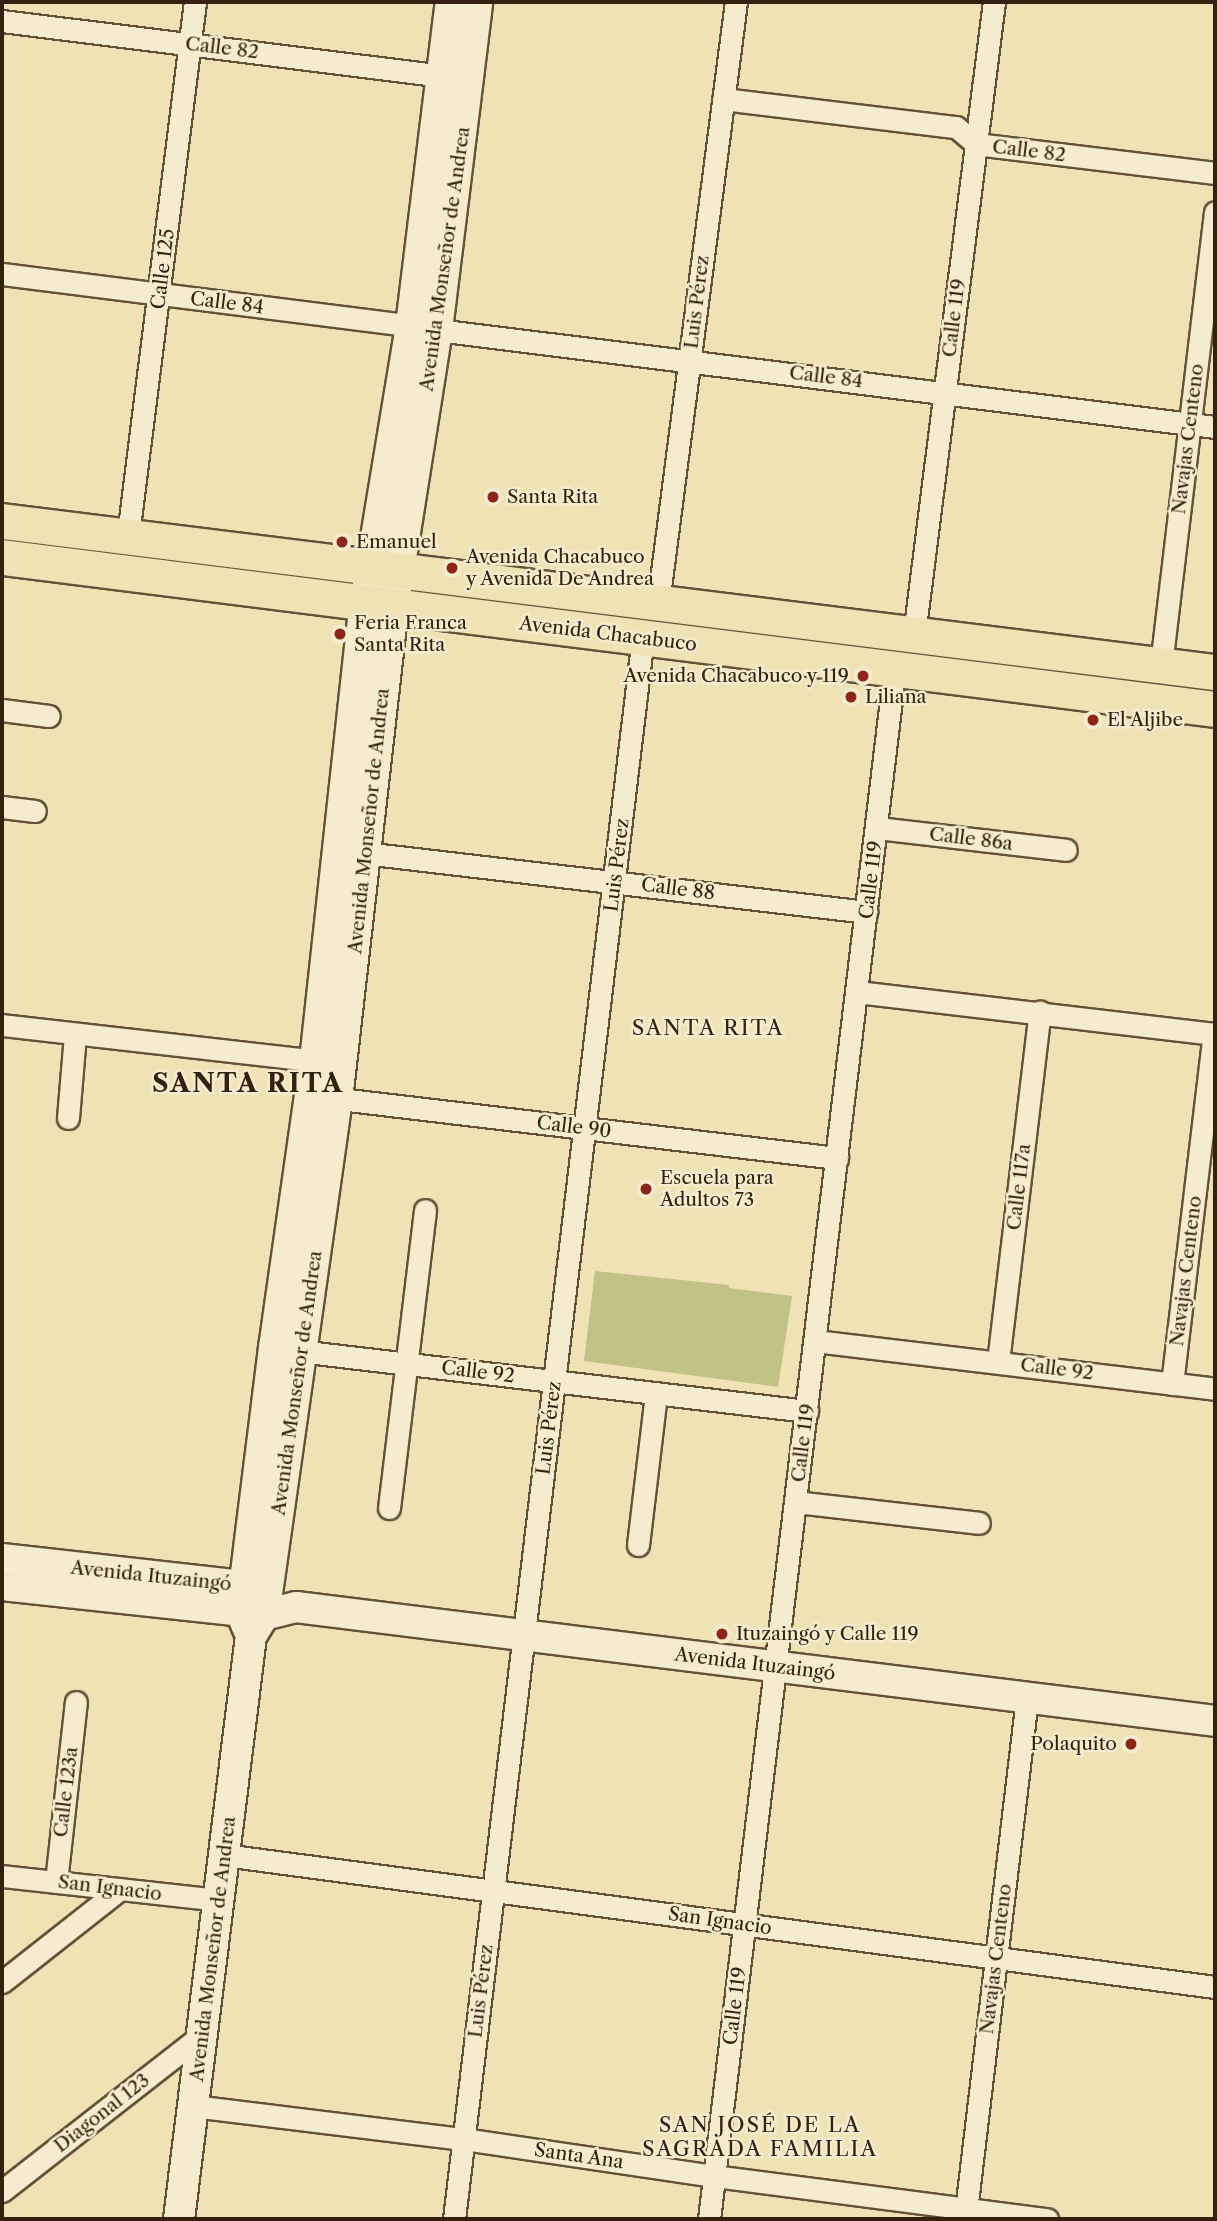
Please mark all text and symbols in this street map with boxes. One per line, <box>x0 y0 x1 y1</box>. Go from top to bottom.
street label: Calle 82 <box>184 32 260 64</box>
street label: Avenida Monseñor de Andrea <box>415 124 475 394</box>
street label: Calle 82 <box>991 135 1067 167</box>
street label: Calle 125 <box>147 227 179 311</box>
street label: Luis Pérez <box>680 254 714 350</box>
street label: Calle 119 <box>938 278 970 358</box>
street label: Calle 84 <box>189 287 265 319</box>
street label: Calle 84 <box>788 361 864 393</box>
street label: Navajas Centeno <box>1167 363 1209 515</box>
place label: Santa Rita <box>507 486 598 508</box>
marker: Santa Rita <box>485 489 501 505</box>
place label: Emanuel <box>356 531 437 553</box>
marker: Emanuel <box>334 534 350 550</box>
place label: Avenida Chacabuco y Avenida De Andrea <box>466 546 656 590</box>
marker: Avenida Chacabuco y Avenida De Andrea <box>444 560 460 576</box>
place label: Feria Franca Santa Rita <box>354 612 467 656</box>
street label: Avenida Chacabuco <box>518 612 698 656</box>
marker: Feria Franca Santa Rita <box>332 626 348 642</box>
place label: Avenida Chacabuco y 119 <box>622 665 849 687</box>
marker: Avenida Chacabuco y 119 <box>855 668 871 684</box>
street label: Avenida Monseñor de Andrea <box>344 686 394 956</box>
place label: Liliana <box>865 686 927 708</box>
marker: Liliana <box>843 689 859 705</box>
place label: El Aljibe <box>1107 709 1184 731</box>
marker: El Aljibe <box>1085 712 1101 728</box>
street label: Luis Pérez <box>600 817 634 913</box>
street label: Calle 86a <box>928 823 1014 855</box>
street label: Calle 119 <box>855 840 887 920</box>
street label: Calle 88 <box>640 873 716 905</box>
district label: SANTA RITA <box>633 1015 783 1041</box>
district label: SANTA RITA <box>153 1068 343 1100</box>
street label: Calle 90 <box>535 1111 613 1143</box>
street label: Calle 117a <box>1002 1142 1036 1232</box>
place label: Escuela para Adultos 73 <box>660 1167 774 1211</box>
marker: Escuela para Adultos 73 <box>638 1181 654 1197</box>
street label: Navajas Centeno <box>1165 1195 1207 1347</box>
street label: Avenida Monseñor de Andrea <box>267 1248 327 1518</box>
street label: Calle 92 <box>1019 1353 1095 1385</box>
street label: Calle 92 <box>440 1356 516 1388</box>
street label: Luis Pérez <box>532 1380 566 1476</box>
street label: Calle 119 <box>787 1403 819 1483</box>
street label: Avenida Ituzaingó <box>69 1556 233 1596</box>
place label: Ituzaingó y Calle 119 <box>736 1623 920 1645</box>
marker: Ituzaingó y Calle 119 <box>714 1626 730 1642</box>
street label: Avenida Ituzaingó <box>673 1643 837 1685</box>
place label: Polaquito <box>1030 1733 1117 1755</box>
marker: Polaquito <box>1123 1736 1139 1752</box>
street label: Calle 123a <box>49 1745 83 1839</box>
street label: Avenida Monseñor de Andrea <box>185 1814 241 2084</box>
street label: San Ignacio <box>57 1870 163 1906</box>
street label: Navajas Centeno <box>975 1883 1017 2035</box>
street label: San Ignacio <box>667 1902 773 1940</box>
street label: Luis Pérez <box>464 1943 498 2039</box>
street label: Calle 119 <box>719 1966 751 2046</box>
street label: Diagonal 123 <box>50 2069 154 2157</box>
district label: SAN JOSÉ DE LA SAGRADA FAMILIA <box>643 2112 877 2162</box>
street label: Santa Ana <box>532 2138 626 2174</box>

